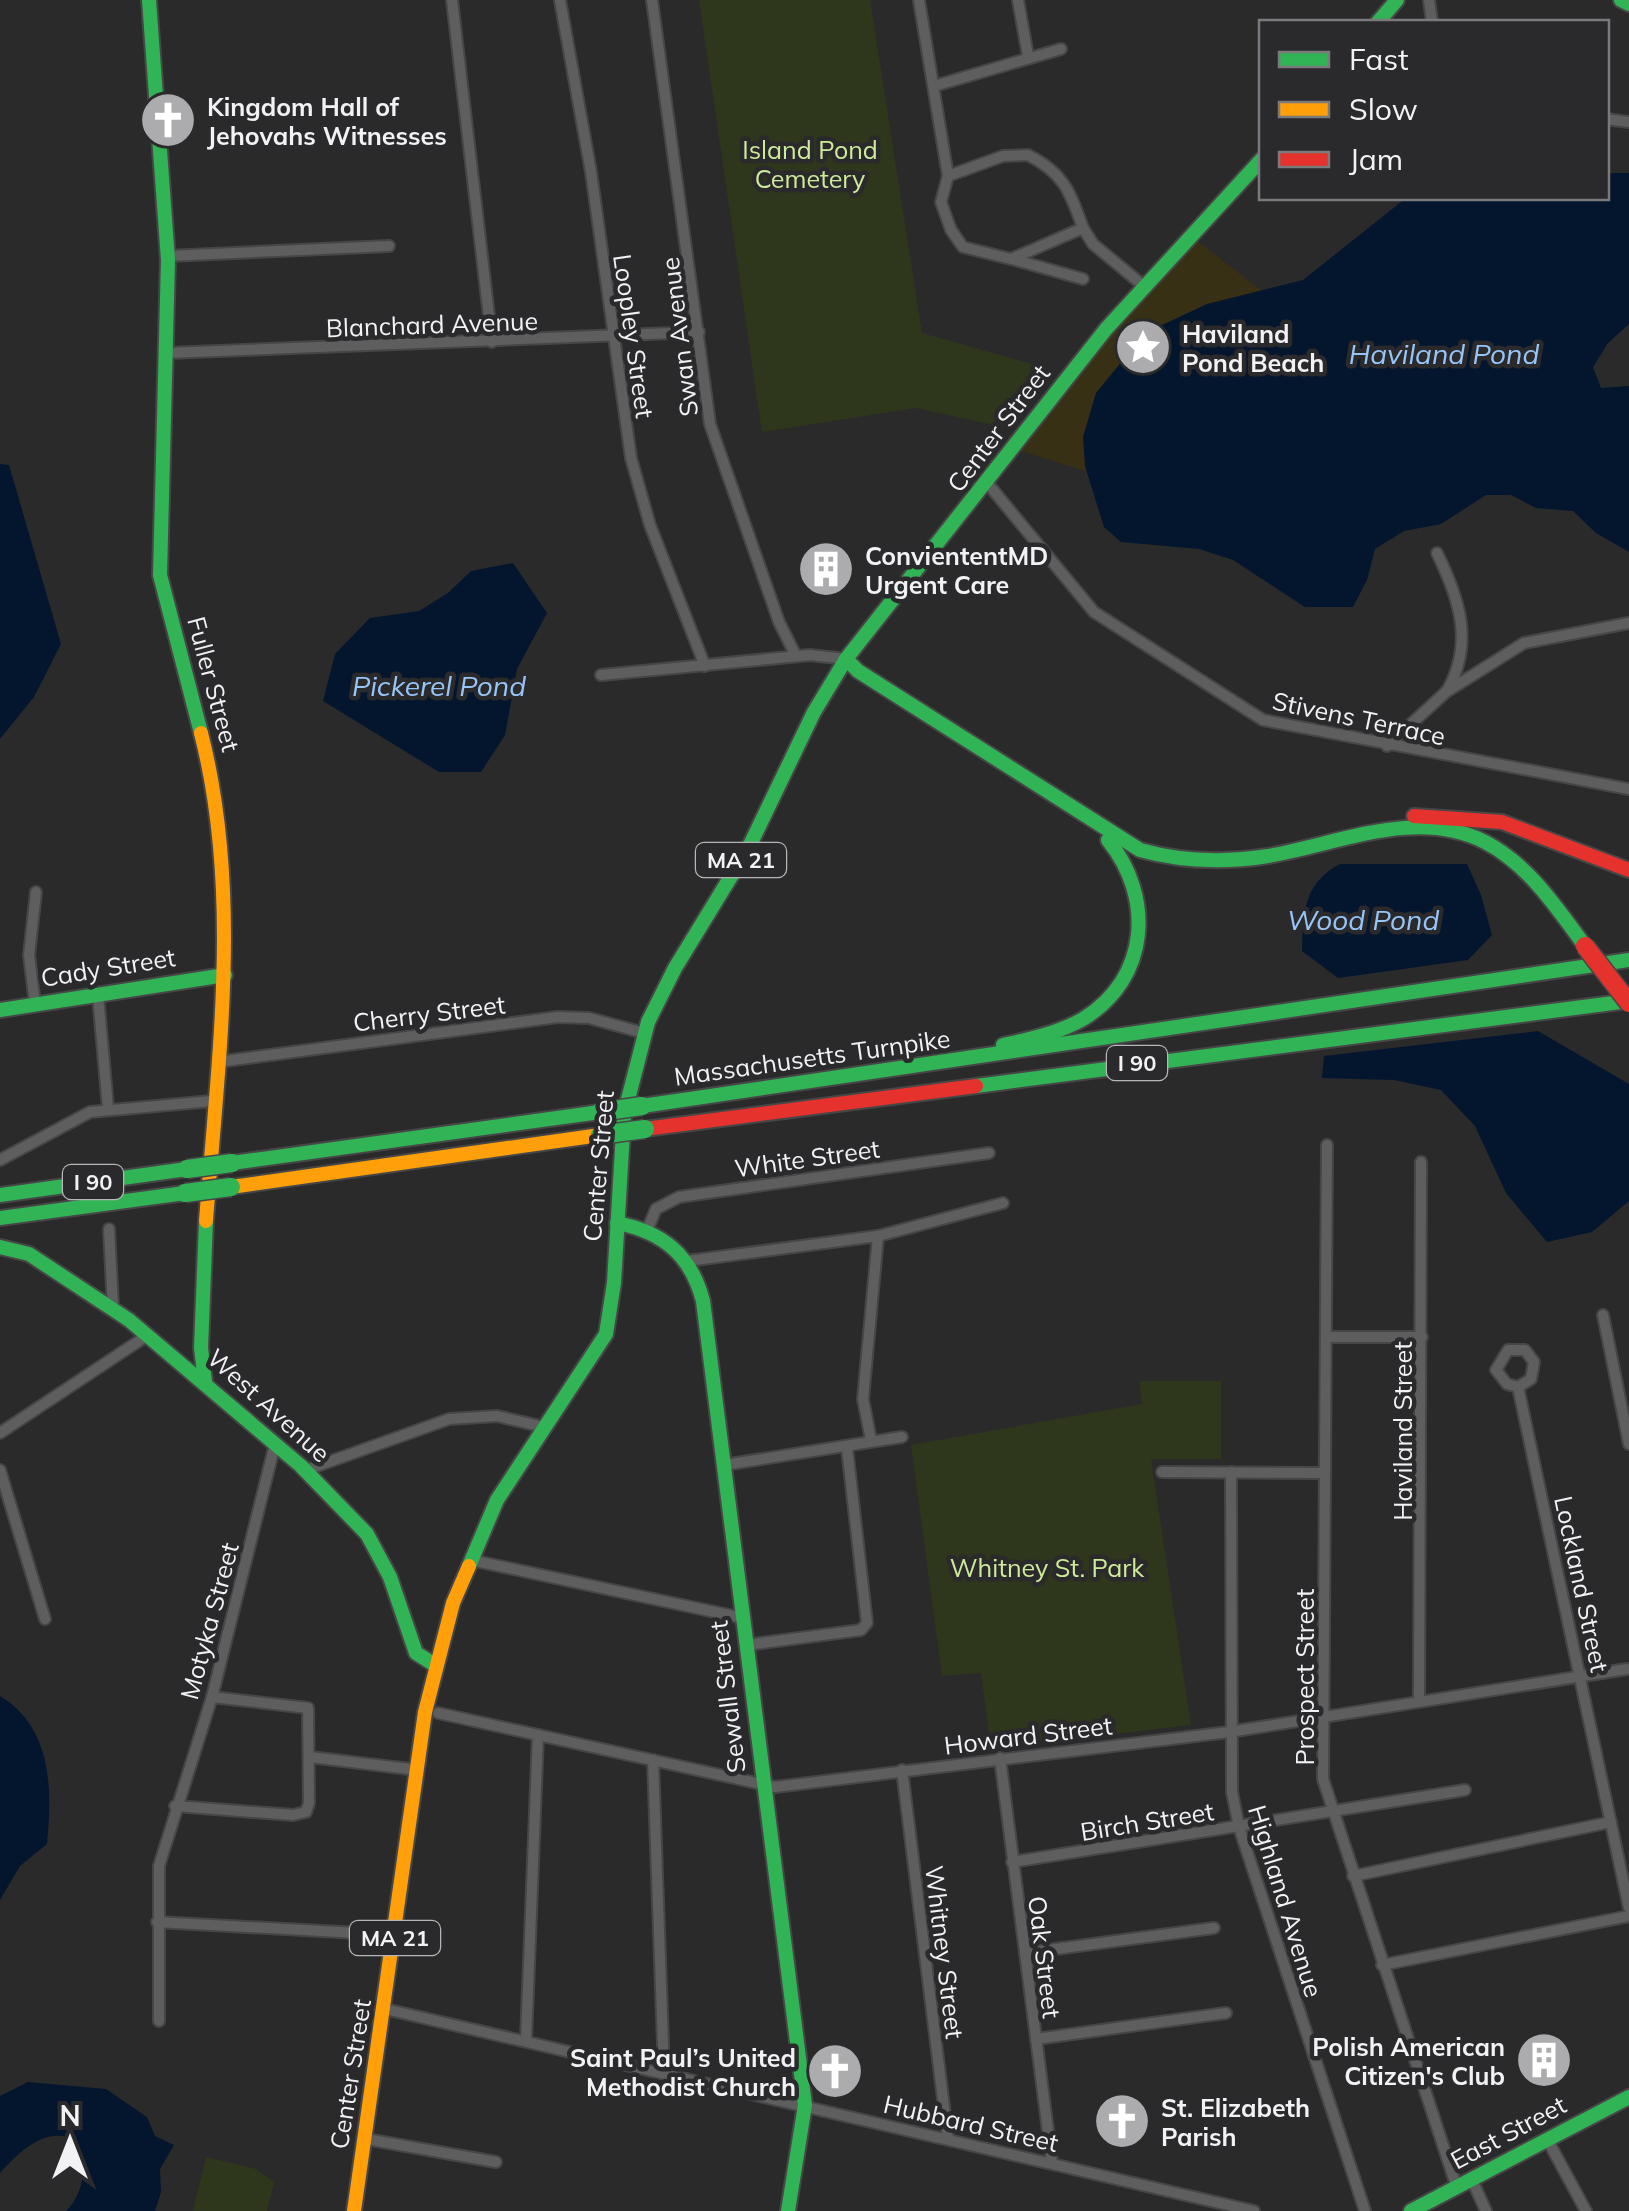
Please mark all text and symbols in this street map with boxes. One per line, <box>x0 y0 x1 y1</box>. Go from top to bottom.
legend <box>1259 20 1609 200</box>
text: Fast <box>1349 40 1409 78</box>
church icon: Kingdom Hall of Jehovahs Witnesses <box>138 90 198 150</box>
text: Slow <box>1349 90 1418 128</box>
place label: Kingdom Hall of Jehovahs Witnesses <box>207 91 447 151</box>
park label: Island Pond Cemetery <box>742 134 878 194</box>
text: Jam <box>1349 140 1403 178</box>
street label: Loopley Street <box>607 252 661 420</box>
street label: Swan Avenue <box>654 256 704 418</box>
street label: Blanchard Avenue <box>325 305 539 343</box>
place icon: Haviland Pond Beach <box>1113 317 1173 377</box>
place label: Haviland Pond Beach <box>1182 318 1324 378</box>
water label: Haviland Pond <box>1349 336 1539 371</box>
street label: Center Street <box>940 358 1056 498</box>
building icon: ConviententMD Urgent Care <box>796 539 856 599</box>
place label: ConviententMD Urgent Care <box>865 540 1048 600</box>
street label: Fuller Street <box>181 613 247 755</box>
water label: Pickerel Pond <box>352 668 526 703</box>
street label: Stivens Terrace <box>1270 685 1448 751</box>
road number: MA 21 <box>696 843 786 877</box>
water label: Wood Pond <box>1287 902 1439 937</box>
street label: Cady Street <box>39 941 178 993</box>
street label: Cherry Street <box>351 988 507 1038</box>
street label: Massachusetts Turnpike <box>672 1022 952 1092</box>
road number: I 90 <box>1107 1046 1167 1080</box>
street label: Center Street <box>576 1089 620 1243</box>
street label: White Street <box>732 1132 882 1184</box>
road number: I 90 <box>63 1165 123 1199</box>
street label: Haviland Street <box>1387 1341 1418 1521</box>
street label: West Avenue <box>201 1342 337 1468</box>
street label: Lockland Street <box>1548 1493 1616 1675</box>
street label: Motyka Street <box>173 1539 245 1703</box>
park label: Whitney St. Park <box>950 1552 1145 1583</box>
street label: Prospect Street <box>1289 1588 1320 1766</box>
street label: Sewall Street <box>702 1619 752 1775</box>
street label: Howard Street <box>942 1709 1114 1761</box>
street label: Birch Street <box>1078 1795 1216 1847</box>
street label: Highland Avenue <box>1242 1801 1330 2001</box>
street label: Whitney Street <box>919 1864 971 2041</box>
street label: Oak Street <box>1022 1894 1068 2020</box>
road number: MA 21 <box>350 1921 440 1955</box>
street label: Center Street <box>323 1997 377 2151</box>
building icon: Polish American Citizen's Club <box>1514 2030 1574 2090</box>
place label: Polish American Citizen's Club <box>1312 2031 1505 2091</box>
church icon: Saint Paul’s United Methodist Church <box>805 2041 865 2101</box>
place label: Saint Paul’s United Methodist Church <box>570 2042 796 2102</box>
street label: Hubbard Street <box>881 2088 1062 2158</box>
street label: East Street <box>1445 2089 1571 2175</box>
north arrow <box>20 2091 120 2191</box>
church icon: St. Elizabeth Parish <box>1092 2091 1152 2151</box>
place label: St. Elizabeth Parish <box>1161 2092 1310 2152</box>
text: N <box>59 2098 81 2133</box>

